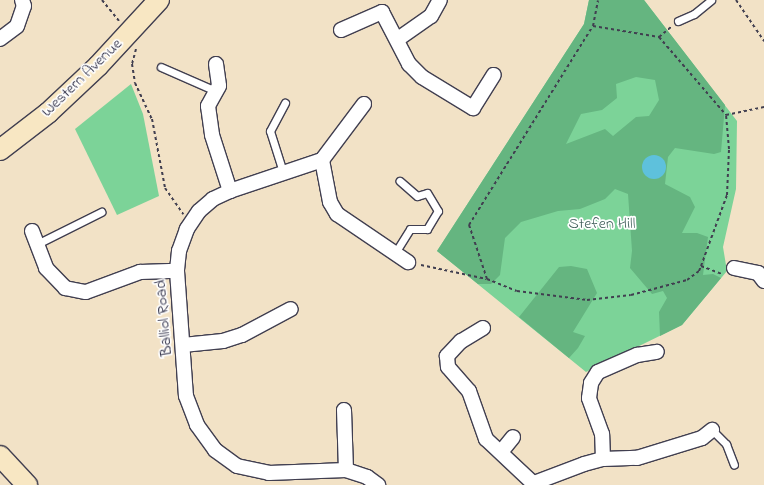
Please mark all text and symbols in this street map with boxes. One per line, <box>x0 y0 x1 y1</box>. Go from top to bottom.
street label: Western Avenue <box>38 35 126 121</box>
park label: Stefen Hill <box>569 214 635 234</box>
street label: Balliol Road <box>151 279 177 357</box>

